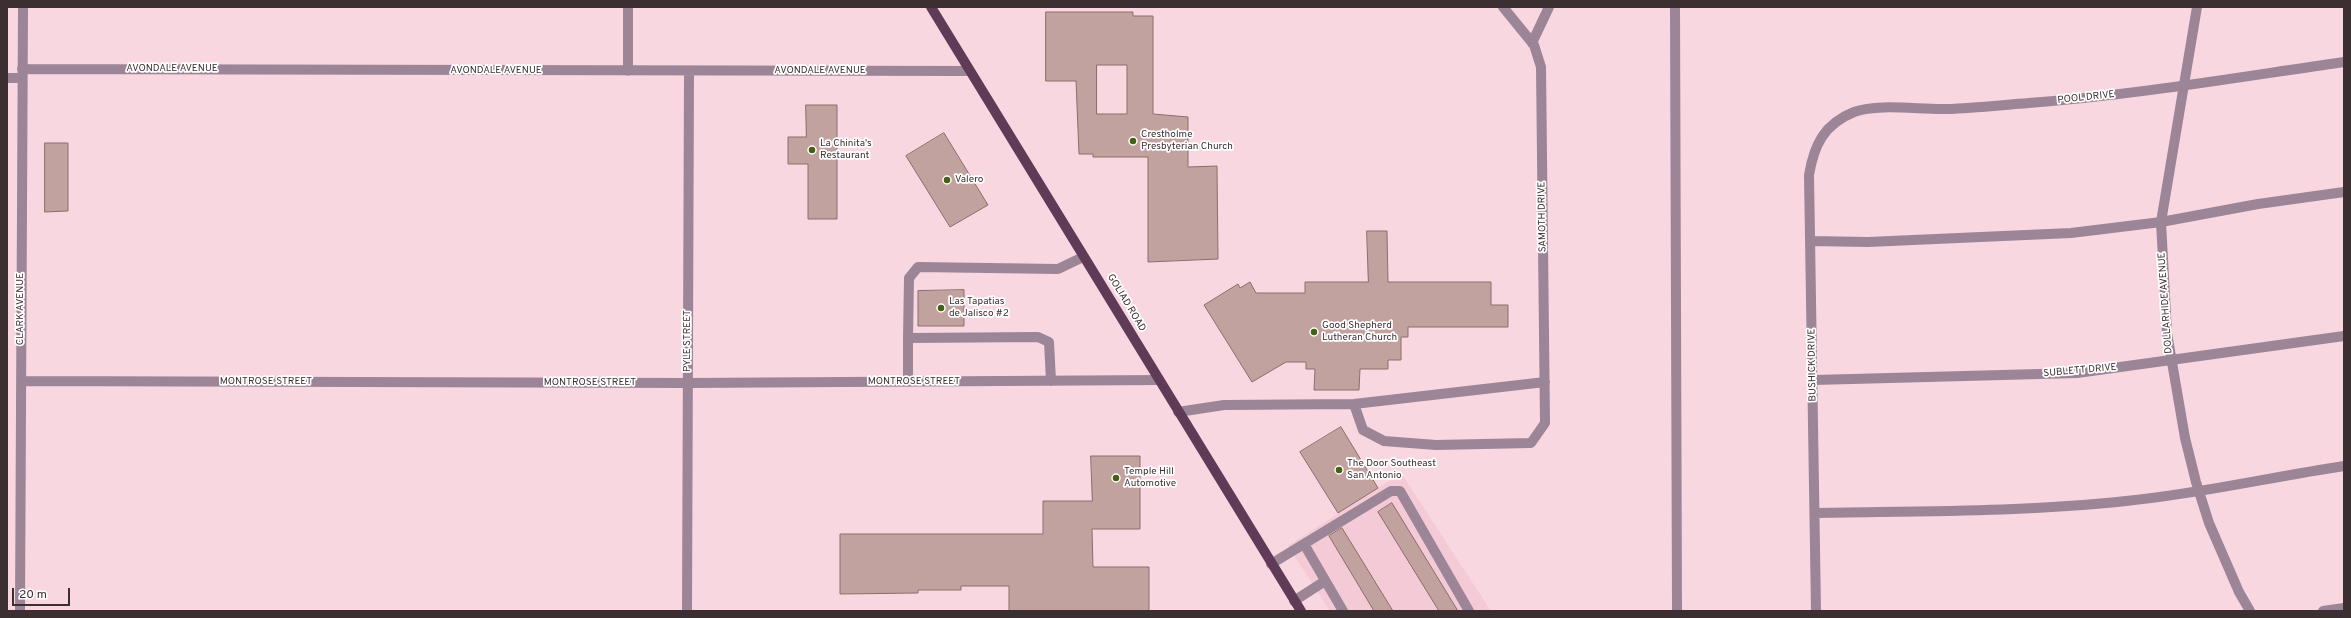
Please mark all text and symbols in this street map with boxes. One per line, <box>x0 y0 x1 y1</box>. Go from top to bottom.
street label: AVONDALE AVENUE <box>126 63 218 75</box>
street label: AVONDALE AVENUE <box>450 65 542 77</box>
street label: AVONDALE AVENUE <box>774 65 866 77</box>
street label: POOL DRIVE <box>2057 89 2115 107</box>
place label: Crestholme Presbyterian Church <box>1141 129 1233 152</box>
marker: Crestholme Presbyterian Church <box>1128 136 1138 146</box>
place label: La Chinita's Restaurant <box>820 138 872 162</box>
marker: La Chinita's Restaurant <box>807 145 817 155</box>
place label: Valero <box>955 174 983 186</box>
marker: Valero <box>942 175 952 185</box>
street label: SAMOTH DRIVE <box>1536 181 1550 253</box>
street label: DOLLARHIDE AVENUE <box>2156 252 2176 354</box>
street label: GOLIAD ROAD <box>1104 272 1148 334</box>
street label: CLARK AVENUE <box>15 273 27 345</box>
place label: Las Tapatias de Jalisco #2 <box>949 296 1009 320</box>
marker: Las Tapatias de Jalisco #2 <box>936 303 946 313</box>
street label: PYLE STREET <box>682 310 694 372</box>
place label: Good Shepherd Lutheran Church <box>1322 320 1397 344</box>
marker: Good Shepherd Lutheran Church <box>1309 327 1319 337</box>
street label: BUSHICK DRIVE <box>1806 328 1820 402</box>
street label: SUBLETT DRIVE <box>2043 362 2117 380</box>
street label: MONTROSE STREET <box>220 376 312 388</box>
street label: MONTROSE STREET <box>868 376 960 388</box>
street label: MONTROSE STREET <box>544 377 636 389</box>
place label: The Door Southeast San Antonio <box>1347 458 1436 482</box>
marker: The Door Southeast San Antonio <box>1334 465 1344 475</box>
place label: Temple Hill Automotive <box>1124 466 1176 490</box>
marker: Temple Hill Automotive <box>1111 473 1121 483</box>
scale bar <box>14 580 72 606</box>
text: 20 m <box>19 587 47 603</box>

